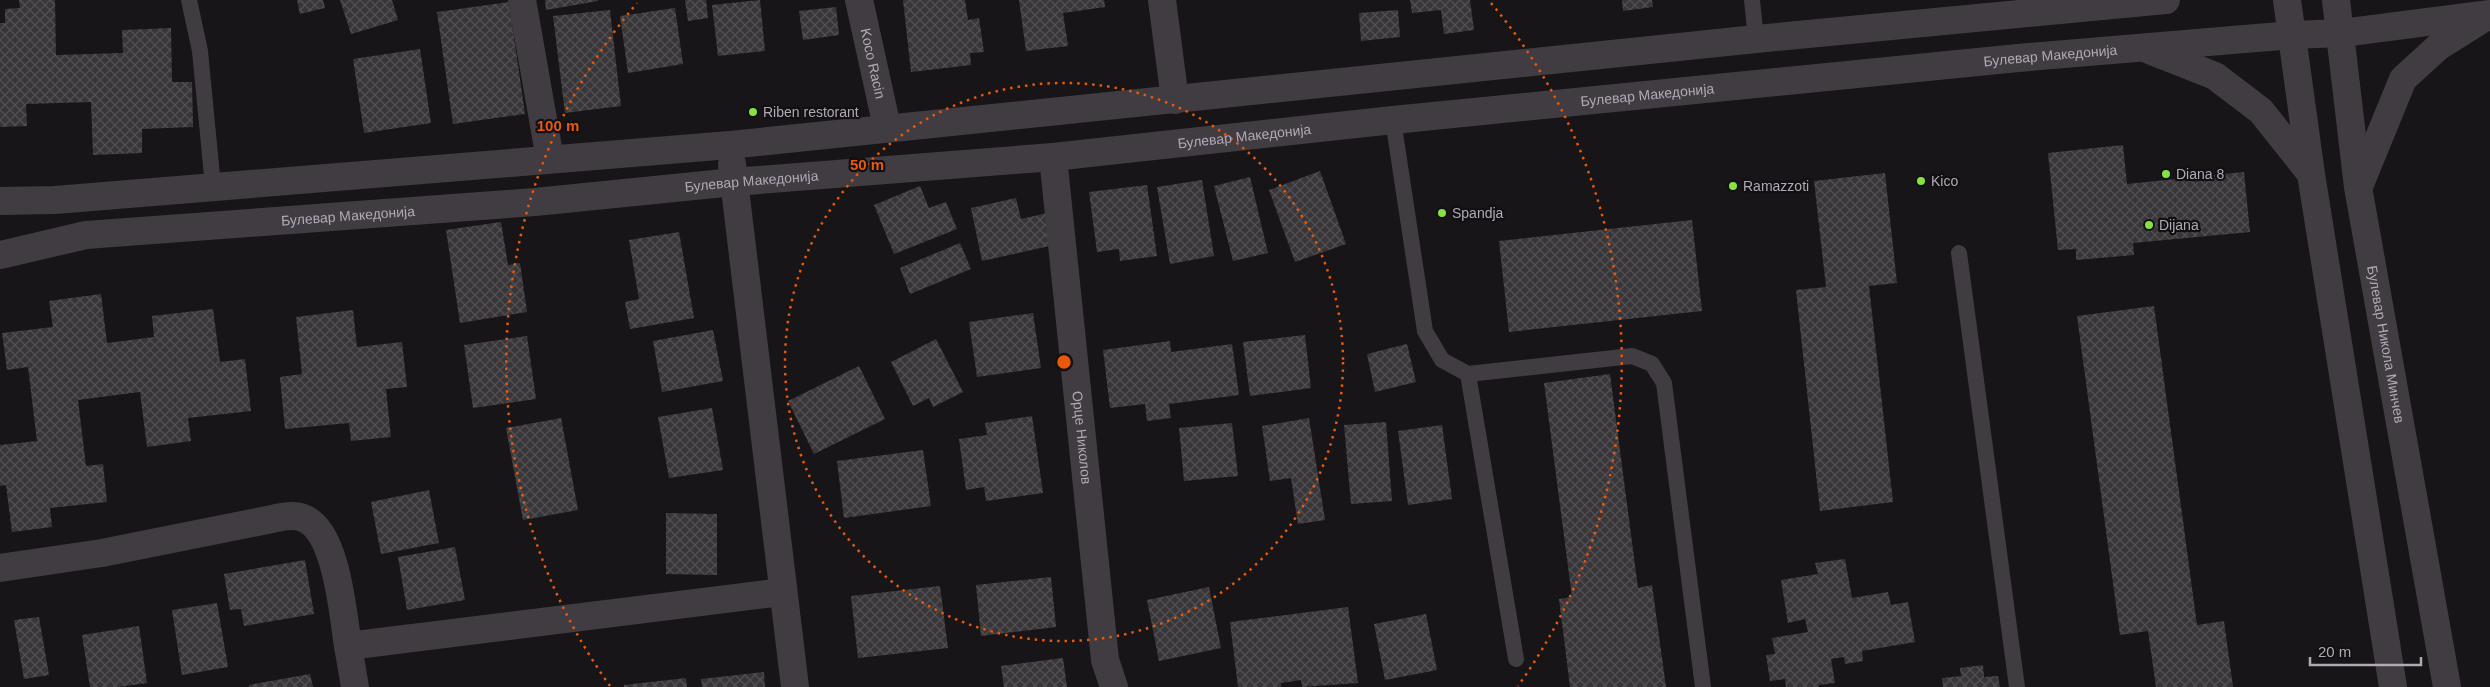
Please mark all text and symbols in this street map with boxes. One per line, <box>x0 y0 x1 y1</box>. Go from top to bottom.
street label: Koco Racin <box>857 27 889 100</box>
street label: Булевар Македонија <box>1983 42 2118 69</box>
street label: Булевар Македонија <box>1580 80 1715 109</box>
place label: Riben restorant <box>763 104 859 120</box>
marker: Riben restorant <box>747 106 759 118</box>
text: 100 m <box>537 117 579 134</box>
street label: Булевар Македонија <box>1177 121 1312 151</box>
text: 50 m <box>850 156 884 173</box>
place label: Diana 8 <box>2176 166 2224 182</box>
street label: Булевар Македонија <box>684 167 819 195</box>
marker: Diana 8 <box>2160 168 2172 180</box>
place label: Kico <box>1931 173 1958 189</box>
marker: Kico <box>1915 175 1927 187</box>
place label: Ramazzoti <box>1743 178 1809 194</box>
marker: Ramazzoti <box>1727 180 1739 192</box>
street label: Булевар Македонија <box>280 203 416 229</box>
place label: Spandja <box>1452 205 1504 221</box>
marker: Spandja <box>1436 207 1448 219</box>
place label: Dijana <box>2159 217 2199 233</box>
marker: Dijana <box>2143 219 2155 231</box>
street label: Булевар Никола Минчев <box>2364 264 2408 424</box>
centre of rings <box>1055 353 1073 371</box>
street label: Орце Николов <box>1069 390 1095 485</box>
scale bar <box>2310 634 2421 666</box>
text: 20 m <box>2318 643 2351 660</box>

